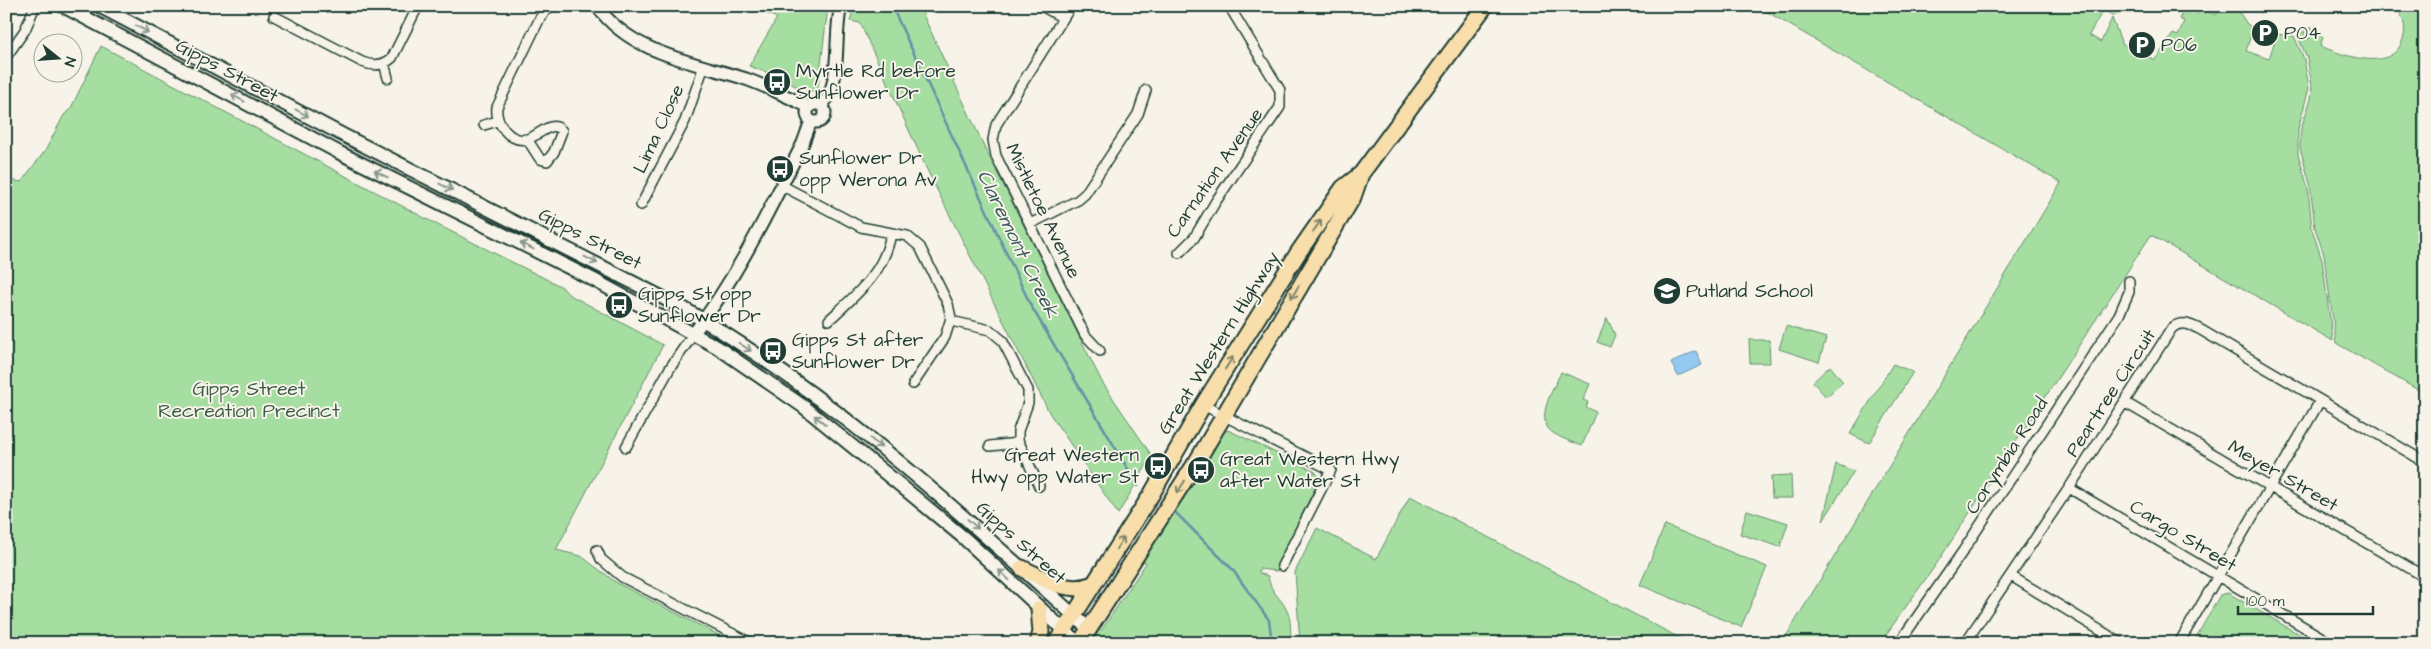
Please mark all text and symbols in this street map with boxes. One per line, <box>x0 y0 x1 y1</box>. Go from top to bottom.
parking icon: P04 <box>2250 18 2280 48</box>
place label: P04 <box>2284 20 2321 47</box>
one-way arrow <box>135 24 150 34</box>
parking icon: P06 <box>2127 30 2157 60</box>
north arrow <box>32 32 82 82</box>
place label: P06 <box>2161 32 2197 59</box>
street label: Gipps Street <box>171 33 283 110</box>
text: N <box>59 54 80 69</box>
place label: Myrtle Rd before Sunflower Dr <box>796 58 956 107</box>
bus stop icon: Myrtle Rd before Sunflower Dr <box>762 67 792 97</box>
street label: Lima Close <box>627 80 691 178</box>
one-way arrow <box>230 93 245 103</box>
street label: Carnation Avenue <box>1160 103 1270 243</box>
one-way arrow <box>294 108 309 118</box>
street label: Mistletoe Avenue <box>999 139 1087 283</box>
place label: Sunflower Dr opp Werona Av <box>799 145 937 194</box>
bus stop icon: Sunflower Dr opp Werona Av <box>765 154 795 184</box>
water label: Claremont Creek <box>970 165 1066 323</box>
one-way arrow <box>374 169 389 178</box>
one-way arrow <box>438 183 453 192</box>
street label: Gipps Street <box>534 201 647 277</box>
one-way arrow <box>1312 220 1322 234</box>
one-way arrow <box>520 241 535 250</box>
street label: Great Western Highway <box>1152 246 1288 440</box>
one-way arrow <box>583 256 598 265</box>
school or university icon: Putland School <box>1652 276 1682 306</box>
place label: Putland School <box>1686 278 1813 305</box>
place label: Gipps St opp Sunflower Dr <box>638 281 761 330</box>
one-way arrow <box>1289 285 1299 299</box>
bus stop icon: Gipps St opp Sunflower Dr <box>604 290 634 320</box>
street label: Peartree Circuit <box>2059 323 2163 462</box>
place label: Gipps St after Sunflower Dr <box>792 327 924 376</box>
bus stop icon: Gipps St after Sunflower Dr <box>758 336 788 366</box>
one-way arrow <box>738 342 752 352</box>
one-way arrow <box>1224 357 1234 371</box>
park label: Gipps Street Recreation Precinct <box>158 376 340 425</box>
street label: Corymbia Road <box>1959 392 2056 520</box>
one-way arrow <box>814 415 827 426</box>
street label: Meyer Street <box>2222 433 2343 520</box>
one-way arrow <box>869 438 882 449</box>
place label: Great Western Hwy opp Water St <box>971 442 1139 492</box>
place label: Great Western Hwy after Water St <box>1220 446 1400 495</box>
bus stop icon: Great Western Hwy opp Water St <box>1143 451 1173 481</box>
bus stop icon: Great Western Hwy after Water St <box>1186 455 1216 485</box>
one-way arrow <box>1175 480 1185 494</box>
street label: Cargo Street <box>2124 493 2242 580</box>
street label: Gipps Street <box>970 495 1072 591</box>
one-way arrow <box>966 519 979 530</box>
one-way arrow <box>1115 536 1125 550</box>
one-way arrow <box>997 569 1010 581</box>
scale bar <box>2238 584 2374 616</box>
text: 100 m <box>2246 591 2285 612</box>

